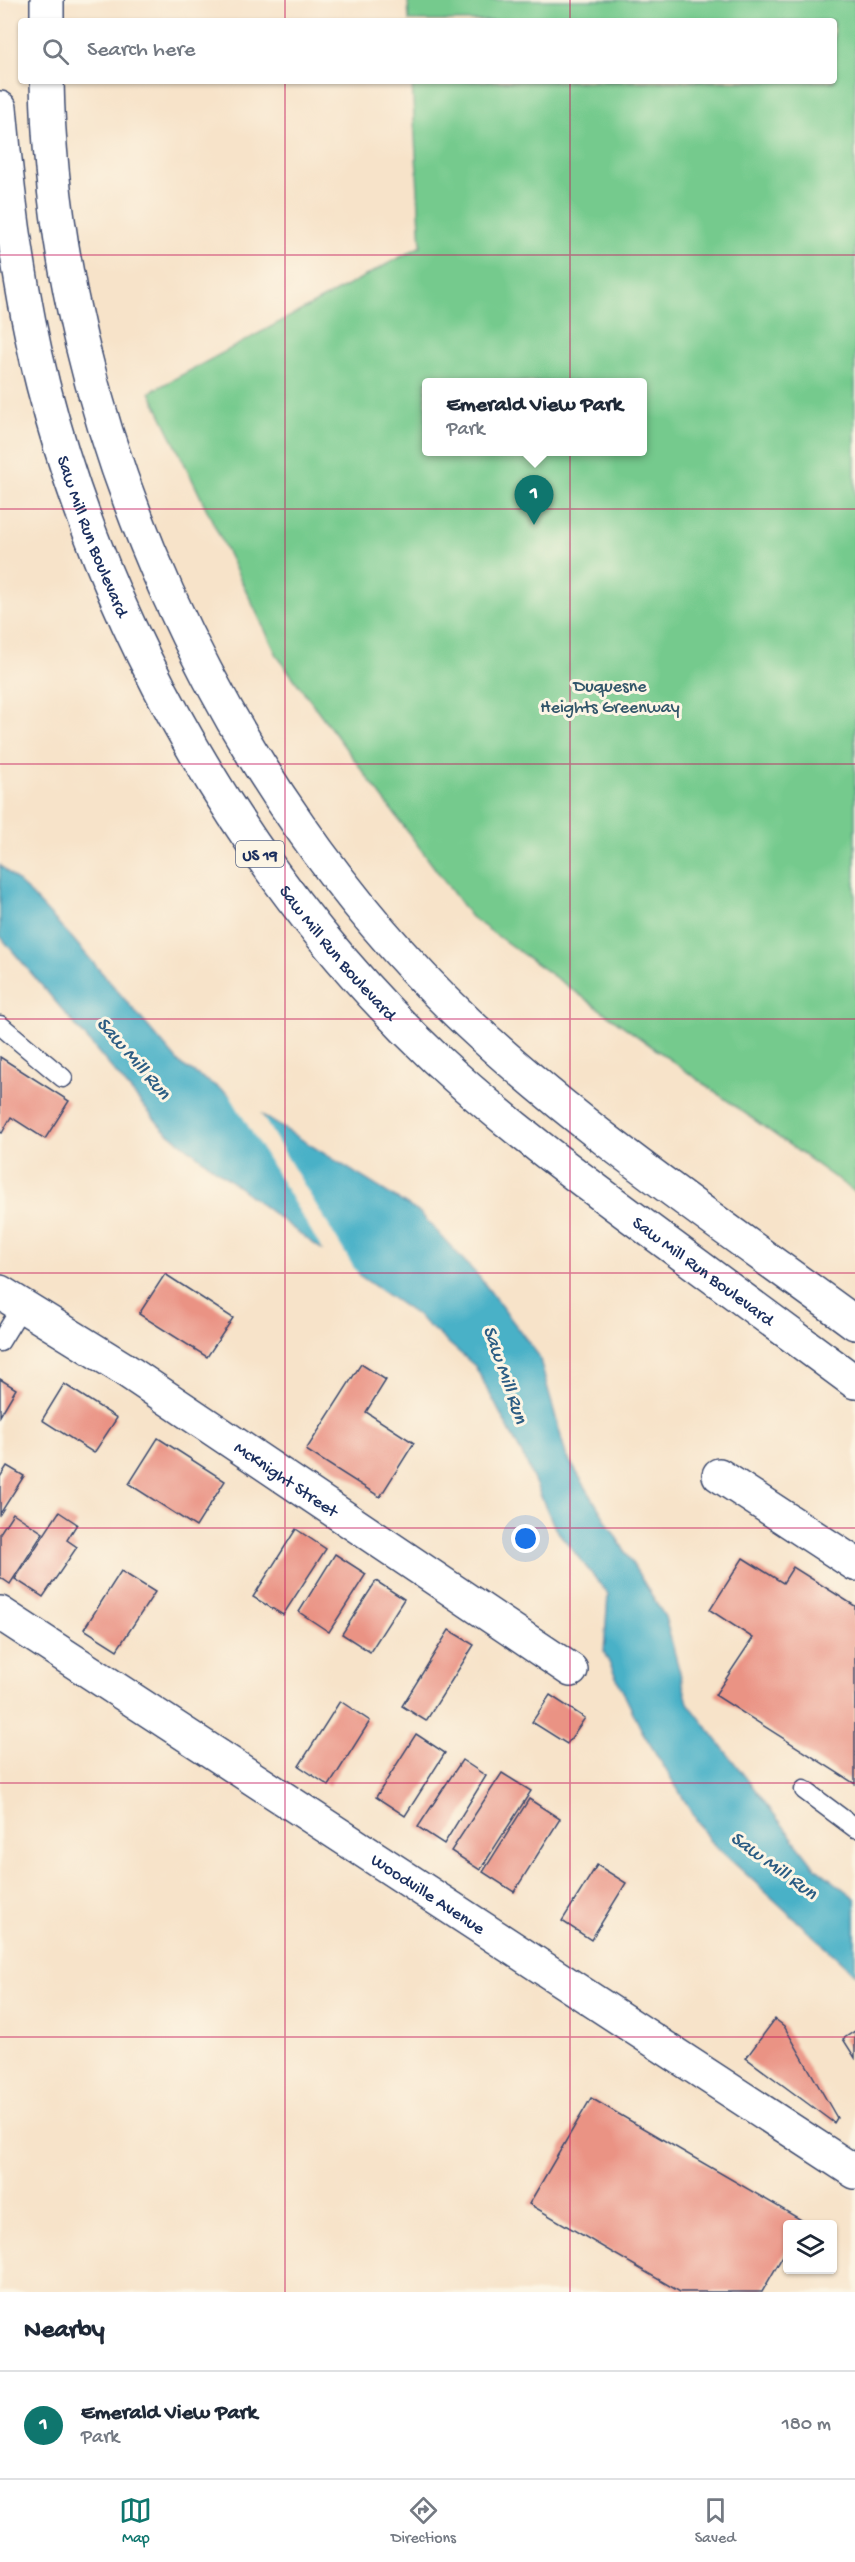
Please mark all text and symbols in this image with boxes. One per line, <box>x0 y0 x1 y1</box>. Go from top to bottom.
search box <box>18 18 837 84</box>
icon: search <box>39 35 72 68</box>
text: Search here <box>87 38 195 64</box>
popup <box>422 378 647 456</box>
text: Emerald View Park <box>446 393 623 419</box>
text: Park <box>446 419 485 442</box>
street label: Saw Mill Run Boulevard <box>51 454 132 622</box>
pin: 1 <box>514 476 554 525</box>
park label: Duquesne Heights Greenway <box>540 677 680 719</box>
road number: US 19 <box>236 841 284 867</box>
street label: Saw Mill Run Boulevard <box>273 882 401 1027</box>
water label: Saw Mill Run <box>90 1013 175 1106</box>
street label: Saw Mill Run Boulevard <box>627 1213 779 1332</box>
water label: Saw Mill Run <box>476 1323 531 1427</box>
street label: McKnight Street <box>229 1438 342 1524</box>
your location <box>511 1524 540 1553</box>
water label: Saw Mill Run <box>725 1828 821 1906</box>
street label: Woodville Avenue <box>366 1850 489 1941</box>
map controls <box>783 2220 837 2274</box>
button: layers <box>783 2220 837 2274</box>
text: Nearby <box>24 2316 105 2347</box>
text: Emerald View Park <box>81 2401 257 2427</box>
text: 1 <box>39 2414 48 2437</box>
text: 180 m <box>782 2414 831 2437</box>
text: Park <box>81 2427 119 2450</box>
tab: Map <box>119 2494 152 2549</box>
tab: Directions <box>391 2494 456 2549</box>
tab: Saved <box>695 2494 736 2549</box>

